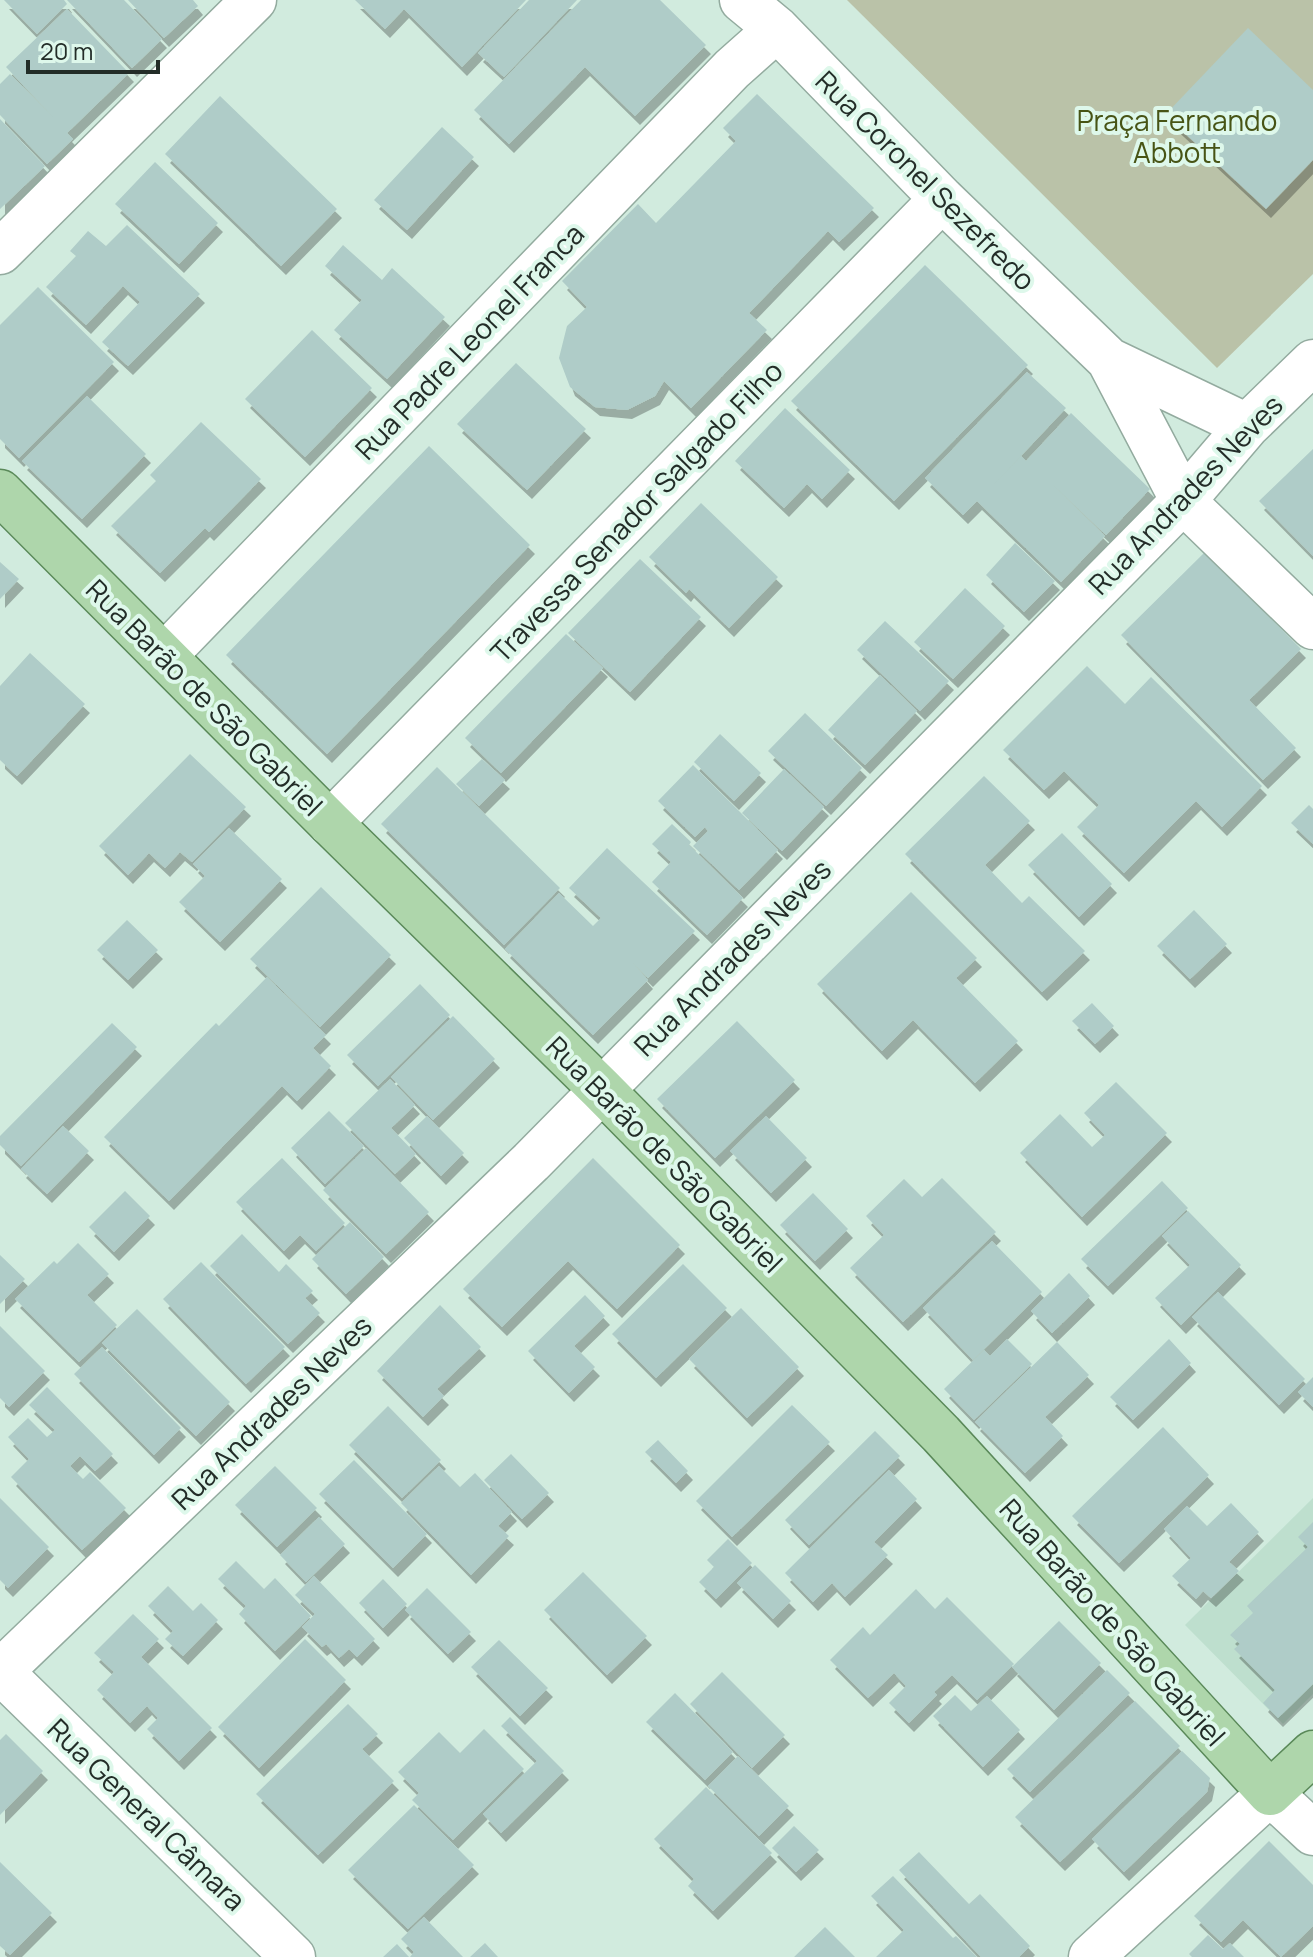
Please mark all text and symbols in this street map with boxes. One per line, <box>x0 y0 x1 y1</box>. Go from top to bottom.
scale bar <box>28 24 158 74</box>
text: 20 m <box>40 34 93 67</box>
street label: Rua Coronel Sezefredo <box>808 62 1044 298</box>
park label: Praça Fernando Abbott <box>1077 101 1277 171</box>
street label: Rua Padre Leonel Franca <box>346 215 592 467</box>
street label: Travessa Senador Salgado Filho <box>482 352 790 670</box>
street label: Rua Andrades Neves <box>1080 386 1290 602</box>
street label: Rua Barão de São Gabriel <box>78 570 332 824</box>
street label: Rua Andrades Neves <box>625 850 839 1064</box>
street label: Rua Barão de São Gabriel <box>538 1027 792 1281</box>
street label: Rua Andrades Neves <box>163 1307 379 1517</box>
street label: Rua Barão de São Gabriel <box>992 1490 1234 1754</box>
street label: Rua General Câmara <box>40 1710 254 1918</box>

